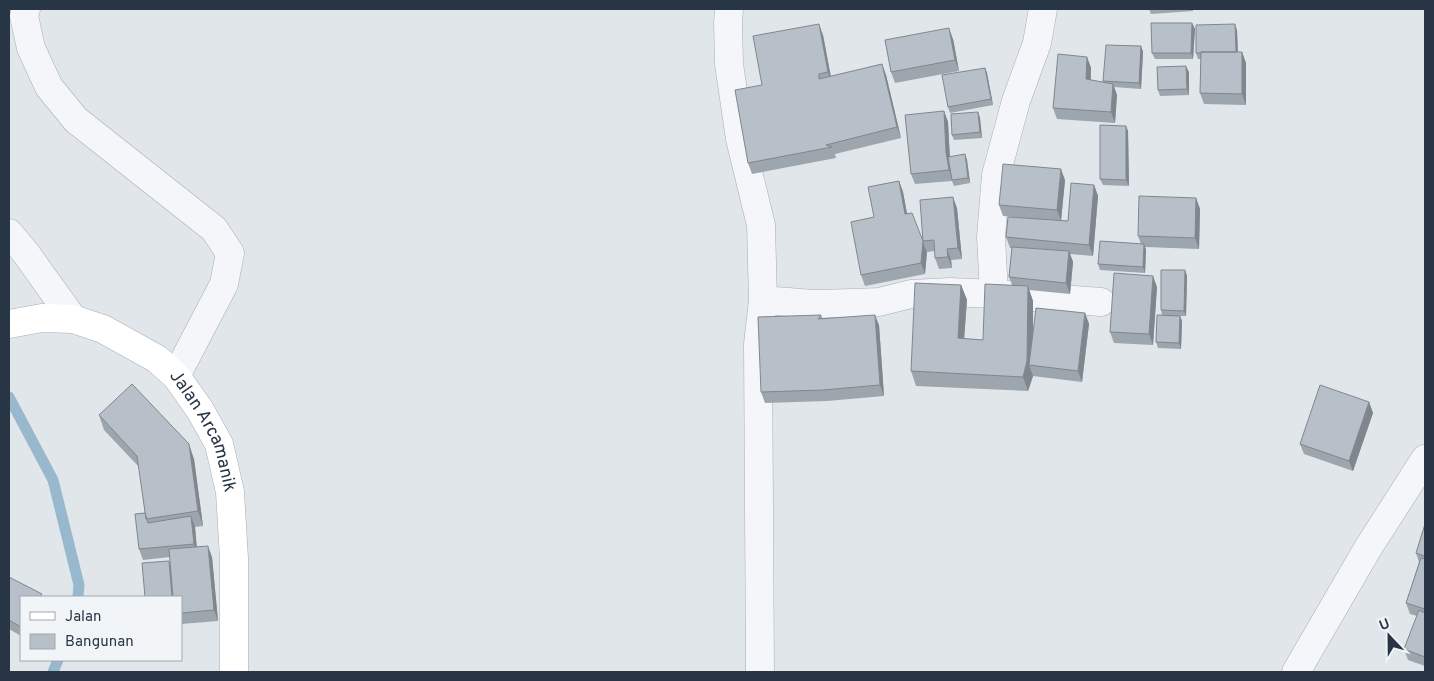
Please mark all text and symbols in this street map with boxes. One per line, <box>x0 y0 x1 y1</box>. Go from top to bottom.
street label: Jalan Arcamanik <box>164 366 241 494</box>
legend <box>20 596 182 661</box>
text: Jalan <box>65 608 102 627</box>
north arrow <box>1364 611 1414 661</box>
text: U <box>1377 616 1392 635</box>
text: Bangunan <box>65 633 134 652</box>

